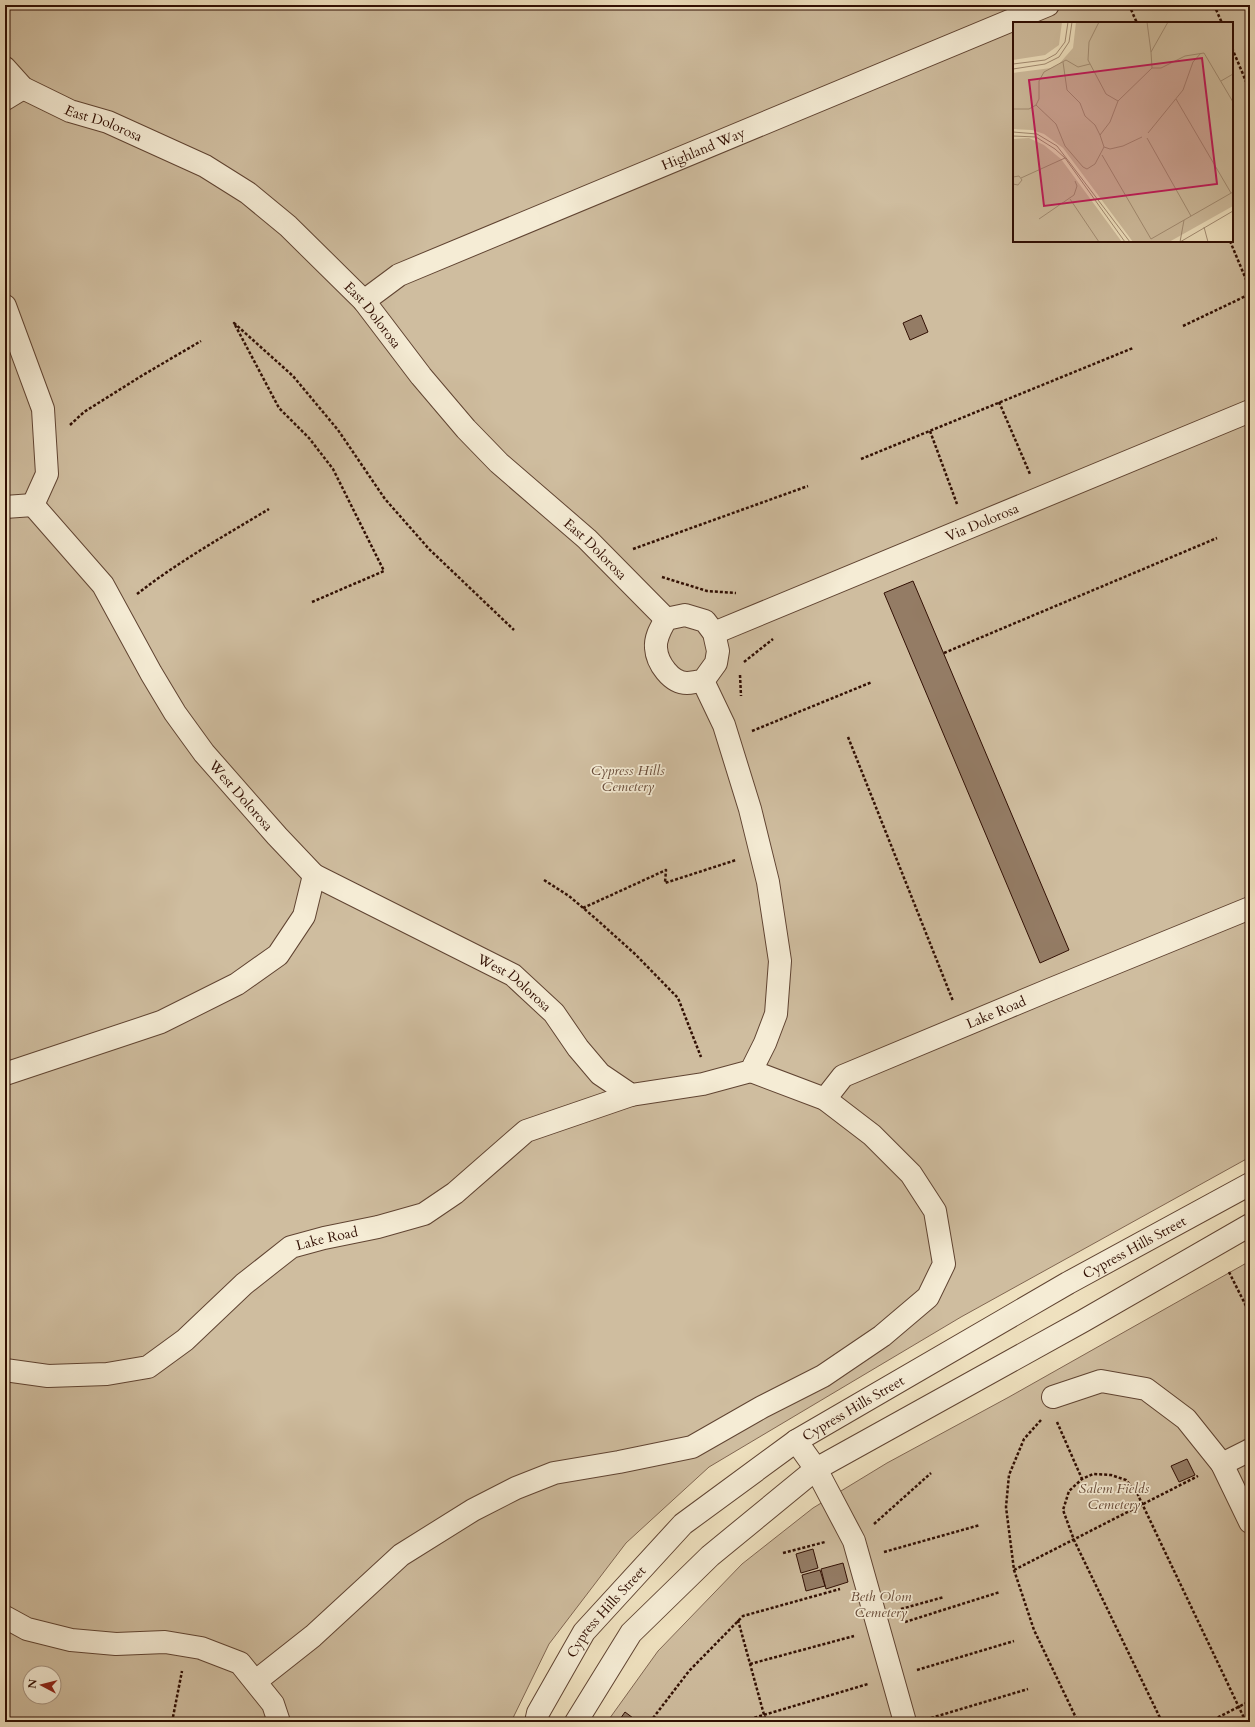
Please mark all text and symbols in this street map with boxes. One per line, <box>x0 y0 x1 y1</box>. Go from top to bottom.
inset map <box>1013 22 1233 242</box>
street label: East Dolorosa <box>62 100 145 146</box>
street label: Highland Way <box>658 122 748 174</box>
street label: East Dolorosa <box>340 277 406 352</box>
street label: Via Dolorosa <box>942 498 1021 546</box>
street label: East Dolorosa <box>560 514 631 584</box>
street label: West Dolorosa <box>204 755 278 835</box>
park label: Cypress Hills Cemetery <box>591 761 665 796</box>
street label: West Dolorosa <box>473 949 556 1016</box>
street label: Lake Road <box>963 991 1029 1033</box>
street label: Cypress Hills Street <box>1079 1211 1190 1283</box>
street label: Lake Road <box>294 1222 360 1255</box>
street label: Cypress Hills Street <box>798 1370 908 1445</box>
park label: Salem Fields Cemetery <box>1079 1479 1149 1514</box>
street label: Cypress Hills Street <box>562 1561 650 1661</box>
park label: Beth Olom Cemetery <box>850 1587 912 1622</box>
north arrow <box>22 1665 62 1705</box>
text: N <box>25 1678 41 1689</box>

